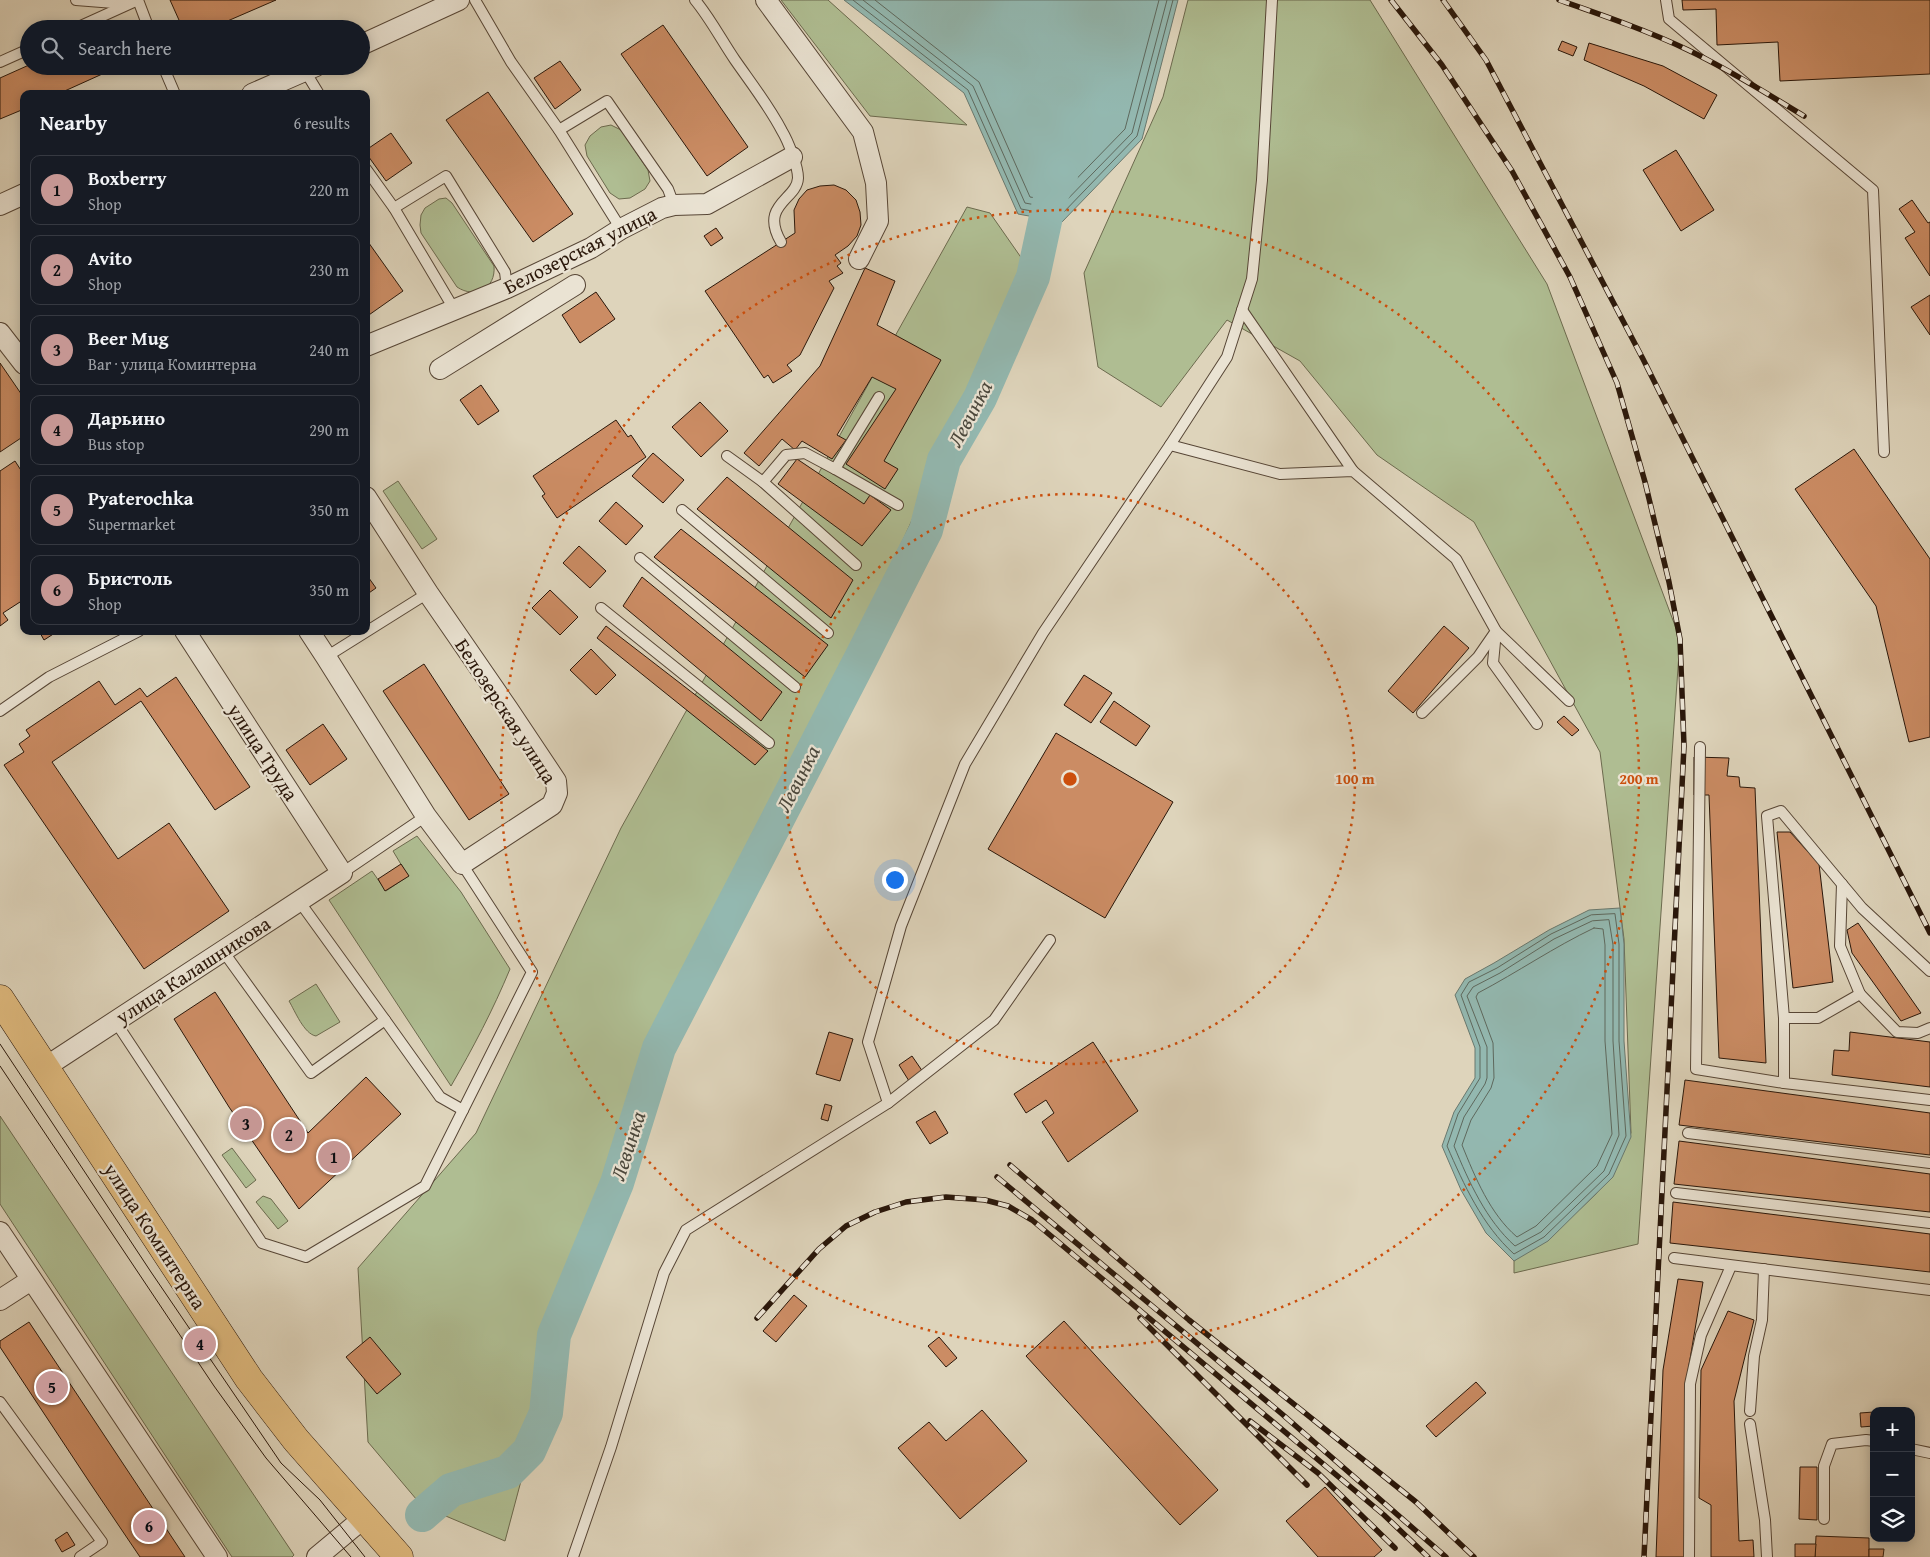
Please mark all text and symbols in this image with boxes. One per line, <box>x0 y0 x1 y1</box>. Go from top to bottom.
search box <box>20 20 370 75</box>
icon: search <box>38 34 66 62</box>
text: Search here <box>78 34 172 62</box>
text: Nearby <box>40 107 107 138</box>
text: 6 results <box>293 111 350 135</box>
text: Boxberry <box>88 164 166 192</box>
text: 1 <box>53 178 61 202</box>
text: 220 m <box>309 178 349 202</box>
text: Shop <box>88 192 122 216</box>
street label: Белозерская улица <box>498 198 662 301</box>
text: Avito <box>88 244 132 272</box>
text: 2 <box>53 258 61 282</box>
text: 230 m <box>309 258 349 282</box>
text: Shop <box>88 272 122 296</box>
text: Beer Mug <box>88 324 169 352</box>
text: 3 <box>53 338 61 362</box>
text: 240 m <box>309 338 349 362</box>
text: Bar · улица Коминтерна <box>88 352 257 376</box>
water label: Левинка <box>939 375 1000 452</box>
text: Дарьино <box>88 404 165 432</box>
text: 4 <box>53 418 61 442</box>
text: 290 m <box>309 418 349 442</box>
text: Bus stop <box>88 432 144 456</box>
text: Pyaterochka <box>88 484 194 512</box>
text: 5 <box>53 498 61 522</box>
text: 350 m <box>309 498 349 522</box>
text: Supermarket <box>88 512 175 536</box>
text: Бристоль <box>88 564 172 592</box>
text: 6 <box>53 578 61 602</box>
text: 350 m <box>309 578 349 602</box>
text: Shop <box>88 592 122 616</box>
street label: Белозерская улица <box>448 632 565 790</box>
street label: улица Труда <box>220 696 306 807</box>
water label: Левинка <box>768 740 828 817</box>
text: 100 m <box>1335 768 1375 789</box>
text: 200 m <box>1619 768 1659 789</box>
centre of rings <box>1061 770 1079 788</box>
your location <box>882 867 908 893</box>
street label: улица Калашникова <box>109 908 276 1031</box>
pin: 3 <box>230 1105 262 1143</box>
water label: Левинка <box>602 1107 653 1184</box>
pin: 2 <box>273 1116 305 1154</box>
pin: 1 <box>318 1138 350 1176</box>
street label: улица Коминтерна <box>97 1156 214 1315</box>
pin: 4 <box>184 1325 216 1363</box>
pin: 5 <box>36 1368 68 1406</box>
map controls <box>1870 1407 1915 1542</box>
button: + <box>1870 1407 1915 1452</box>
button: − <box>1870 1452 1915 1497</box>
button: layers <box>1870 1497 1915 1542</box>
pin: 6 <box>133 1507 165 1545</box>

